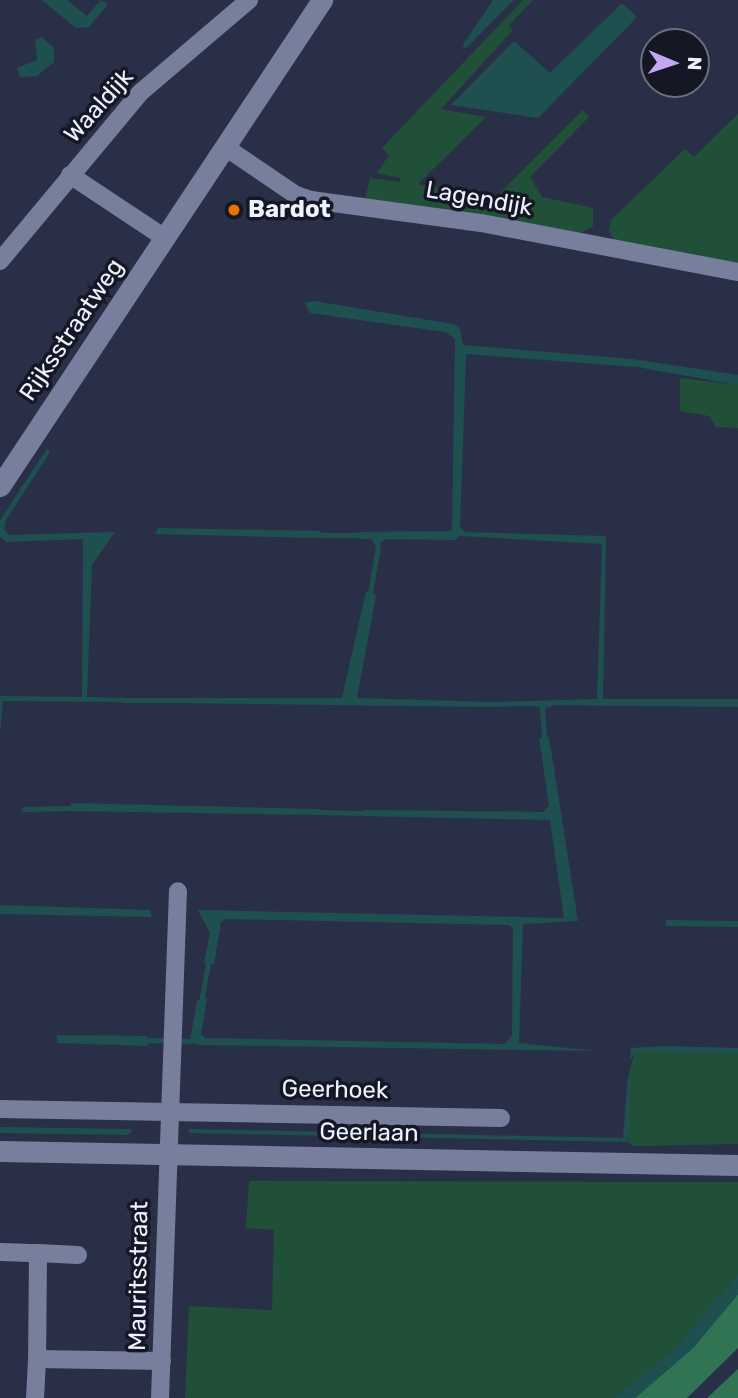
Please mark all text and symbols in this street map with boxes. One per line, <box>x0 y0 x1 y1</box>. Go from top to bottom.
north arrow <box>640 28 710 98</box>
text: N <box>683 56 706 71</box>
street label: Waaldijk <box>58 63 140 149</box>
street label: Lagendijk <box>423 175 535 223</box>
place label: Bardot <box>248 196 331 224</box>
marker: Bardot <box>226 202 242 218</box>
street label: Rijksstraatweg <box>14 254 130 406</box>
street label: Geerhoek <box>281 1075 389 1105</box>
street label: Geerlaan <box>319 1118 419 1148</box>
street label: Mauritsstraat <box>123 1201 155 1351</box>

